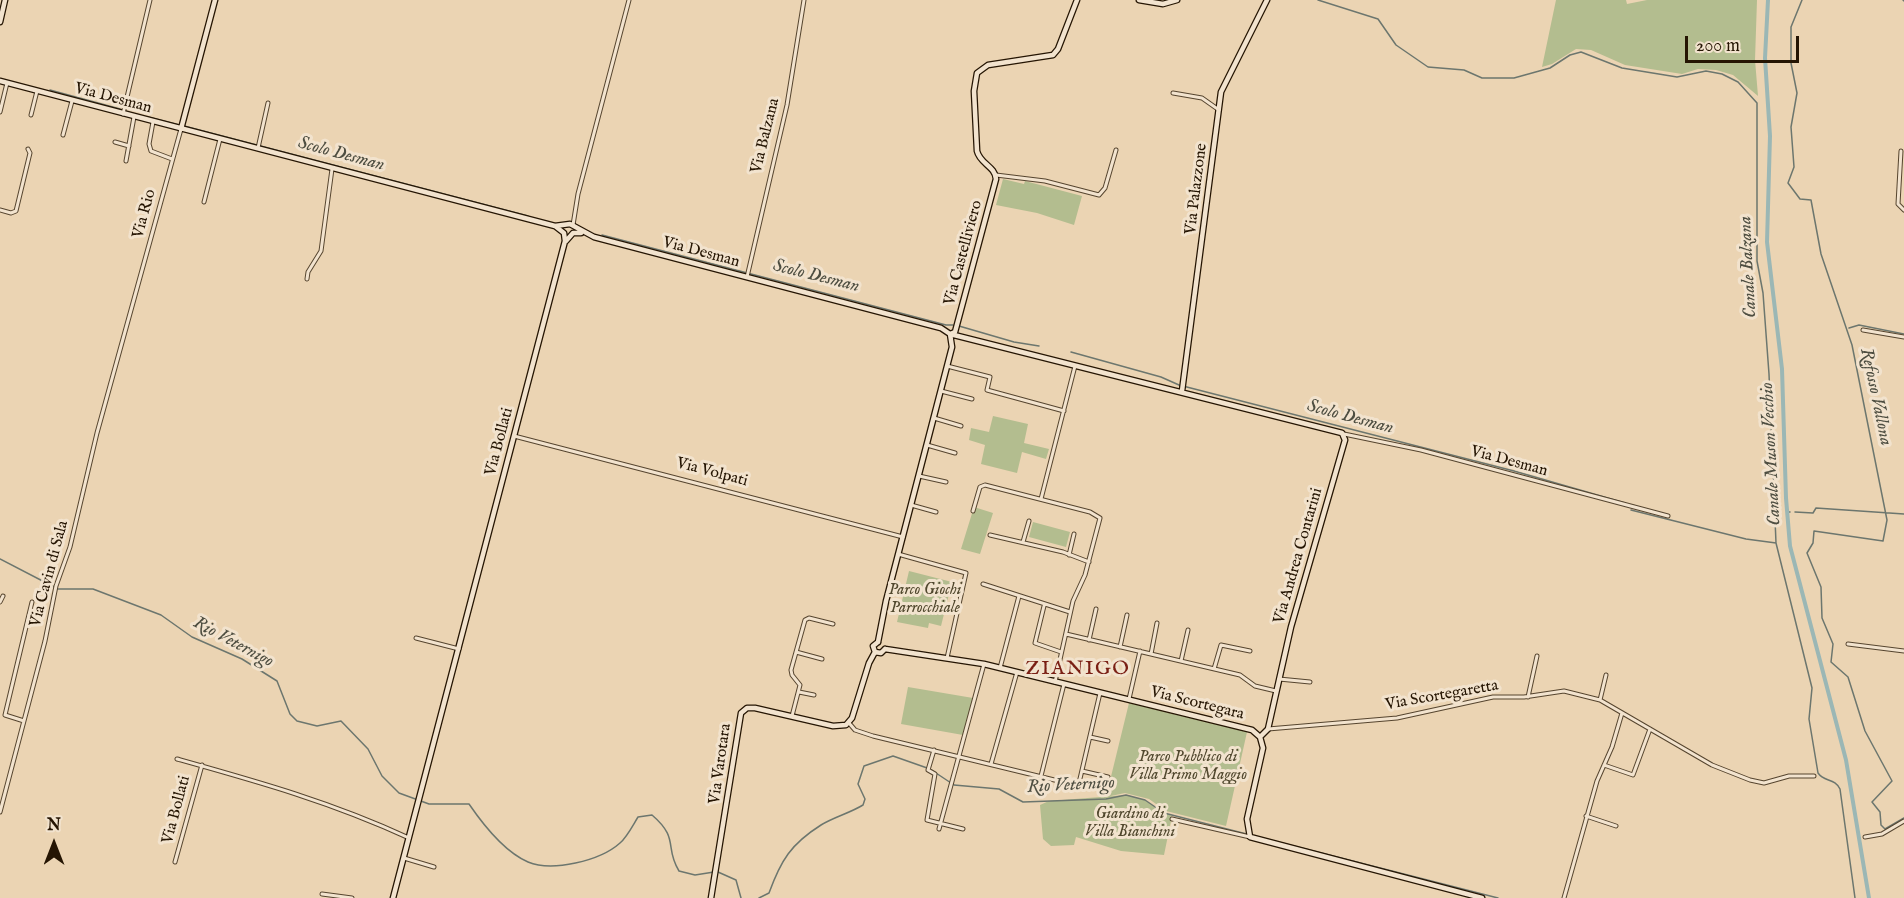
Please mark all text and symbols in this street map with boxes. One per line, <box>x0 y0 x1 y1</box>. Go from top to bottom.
scale bar <box>1688 24 1802 62</box>
text: 200 m <box>1696 35 1740 58</box>
street label: Via Desman <box>72 80 154 118</box>
street label: Via Balzana <box>747 96 785 176</box>
water label: Scolo Desman <box>295 133 387 177</box>
street label: Via Palazzone <box>1182 142 1212 236</box>
street label: Via Rio <box>129 187 161 241</box>
street label: Via Castelliviero <box>941 198 987 308</box>
water label: Canale Balzana <box>1736 215 1762 319</box>
street label: Via Desman <box>660 234 742 272</box>
water label: Scolo Desman <box>770 256 862 298</box>
water label: Refosso Vallona <box>1854 346 1896 448</box>
water label: Canale Muson Vecchio <box>1757 382 1787 526</box>
water label: Scolo Desman <box>1304 396 1396 440</box>
street label: Via Bollati <box>482 406 518 478</box>
street label: Via Desman <box>1468 443 1550 481</box>
street label: Via Volpati <box>674 454 750 492</box>
street label: Via Andrea Contarini <box>1270 486 1328 626</box>
street label: Via Cavin di Sala <box>27 519 73 629</box>
park label: Parco Giochi Parrocchiale <box>889 581 961 619</box>
water label: Rio Veternigo <box>189 613 277 673</box>
district label: ZIANIGO <box>1026 658 1130 682</box>
street label: Via Scortegaretta <box>1384 677 1500 715</box>
street label: Via Scortegara <box>1148 683 1246 725</box>
street label: Via Varotara <box>706 722 736 806</box>
park label: Parco Pubblico di Villa Primo Maggio <box>1129 748 1247 786</box>
water label: Rio Veternigo <box>1026 773 1116 799</box>
street label: Via Bollati <box>159 774 195 846</box>
park label: Giardino di Villa Bianchini <box>1085 805 1175 843</box>
north arrow <box>24 814 84 874</box>
text: N <box>47 816 61 836</box>

